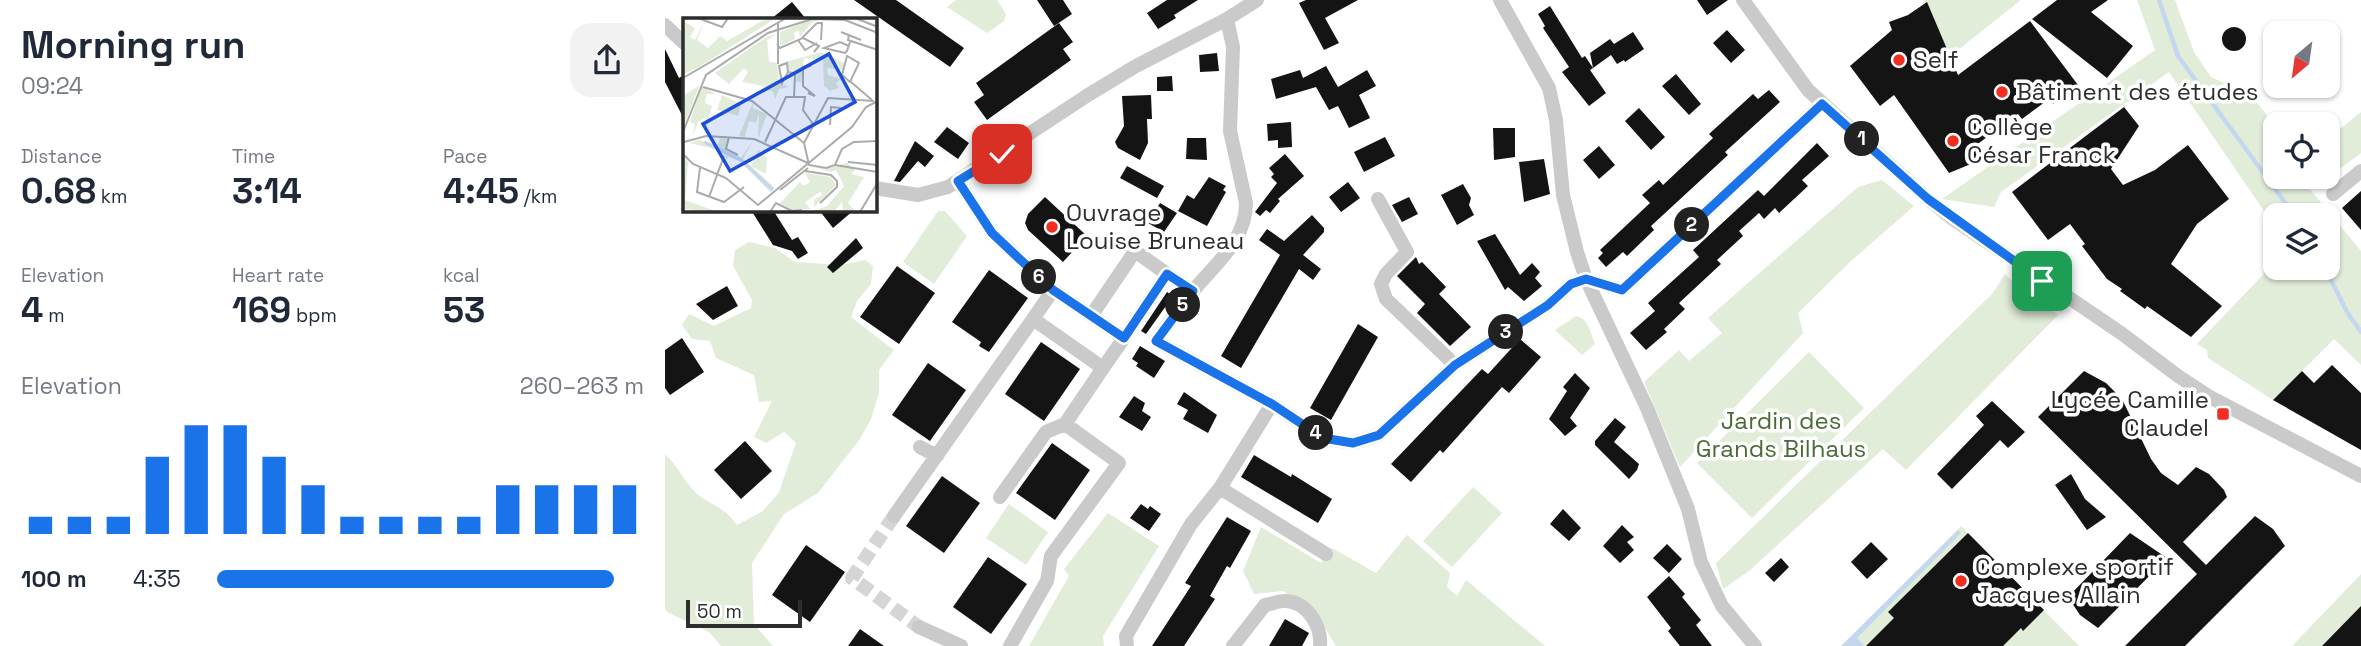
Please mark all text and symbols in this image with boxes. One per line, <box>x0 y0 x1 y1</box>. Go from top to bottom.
inset map <box>683 18 877 212</box>
text: Morning run <box>21 21 246 69</box>
north arrow <box>2263 21 2340 98</box>
map controls <box>2263 21 2340 280</box>
button: share <box>570 23 644 97</box>
place label: Self <box>1913 44 1958 75</box>
marker: Self <box>1891 52 1907 68</box>
text: 09:24 <box>21 71 83 101</box>
place label: Bâtiment des études <box>2016 76 2259 107</box>
marker: Bâtiment des études <box>1994 84 2010 100</box>
place label: Collège César Franck <box>1967 111 2116 170</box>
button: locate <box>2263 112 2340 189</box>
pin: 1 <box>1845 122 1879 156</box>
pin <box>972 124 1032 184</box>
text: 1 <box>1857 126 1866 151</box>
marker: Collège César Franck <box>1945 133 1961 149</box>
icon: check <box>983 135 1021 173</box>
text: Distance <box>21 144 102 169</box>
text: Time <box>232 144 275 169</box>
text: Pace <box>443 144 487 169</box>
text: 0.68 <box>21 169 96 213</box>
text: 3:14 <box>232 169 302 213</box>
text: 4:45 <box>443 169 519 213</box>
text: km <box>96 184 127 209</box>
text: /km <box>519 184 557 209</box>
place label: Ouvrage Louise Bruneau <box>1066 197 1244 256</box>
button: layers <box>2263 203 2340 280</box>
pin: 2 <box>1675 208 1709 243</box>
text: 2 <box>1686 212 1697 237</box>
marker: Ouvrage Louise Bruneau <box>1044 219 1060 235</box>
pin <box>2012 251 2072 311</box>
pin: 6 <box>1021 260 1057 294</box>
icon: arrive <box>2023 262 2061 300</box>
text: Elevation <box>21 263 104 288</box>
text: Heart rate <box>232 263 324 288</box>
text: kcal <box>443 263 480 288</box>
text: 6 <box>1033 264 1044 289</box>
text: 4 <box>21 288 43 332</box>
text: 169 <box>232 288 291 332</box>
text: 53 <box>443 288 485 332</box>
pin: 5 <box>1165 288 1201 322</box>
text: 5 <box>1177 292 1188 317</box>
text: m <box>43 303 65 328</box>
text: bpm <box>291 303 337 328</box>
pin: 3 <box>1489 314 1523 350</box>
text: 3 <box>1500 319 1511 344</box>
text: Elevation <box>21 371 122 401</box>
text: 260–263 m <box>520 371 644 401</box>
place label: Lycée Camille Claudel <box>2051 384 2209 443</box>
park label: Jardin des Grands Bilhaus <box>1696 405 1866 464</box>
marker: Lycée Camille Claudel <box>2215 406 2231 422</box>
pin: 4 <box>1299 416 1333 450</box>
text: 4 <box>1309 420 1322 445</box>
place label: Complexe sportif Jacques Allain <box>1975 551 2174 610</box>
text: 100 m <box>21 564 87 594</box>
text: 4:35 <box>133 564 181 594</box>
marker: Complexe sportif Jacques Allain <box>1953 573 1969 589</box>
scale bar <box>686 597 801 629</box>
text: 50 m <box>697 599 742 624</box>

